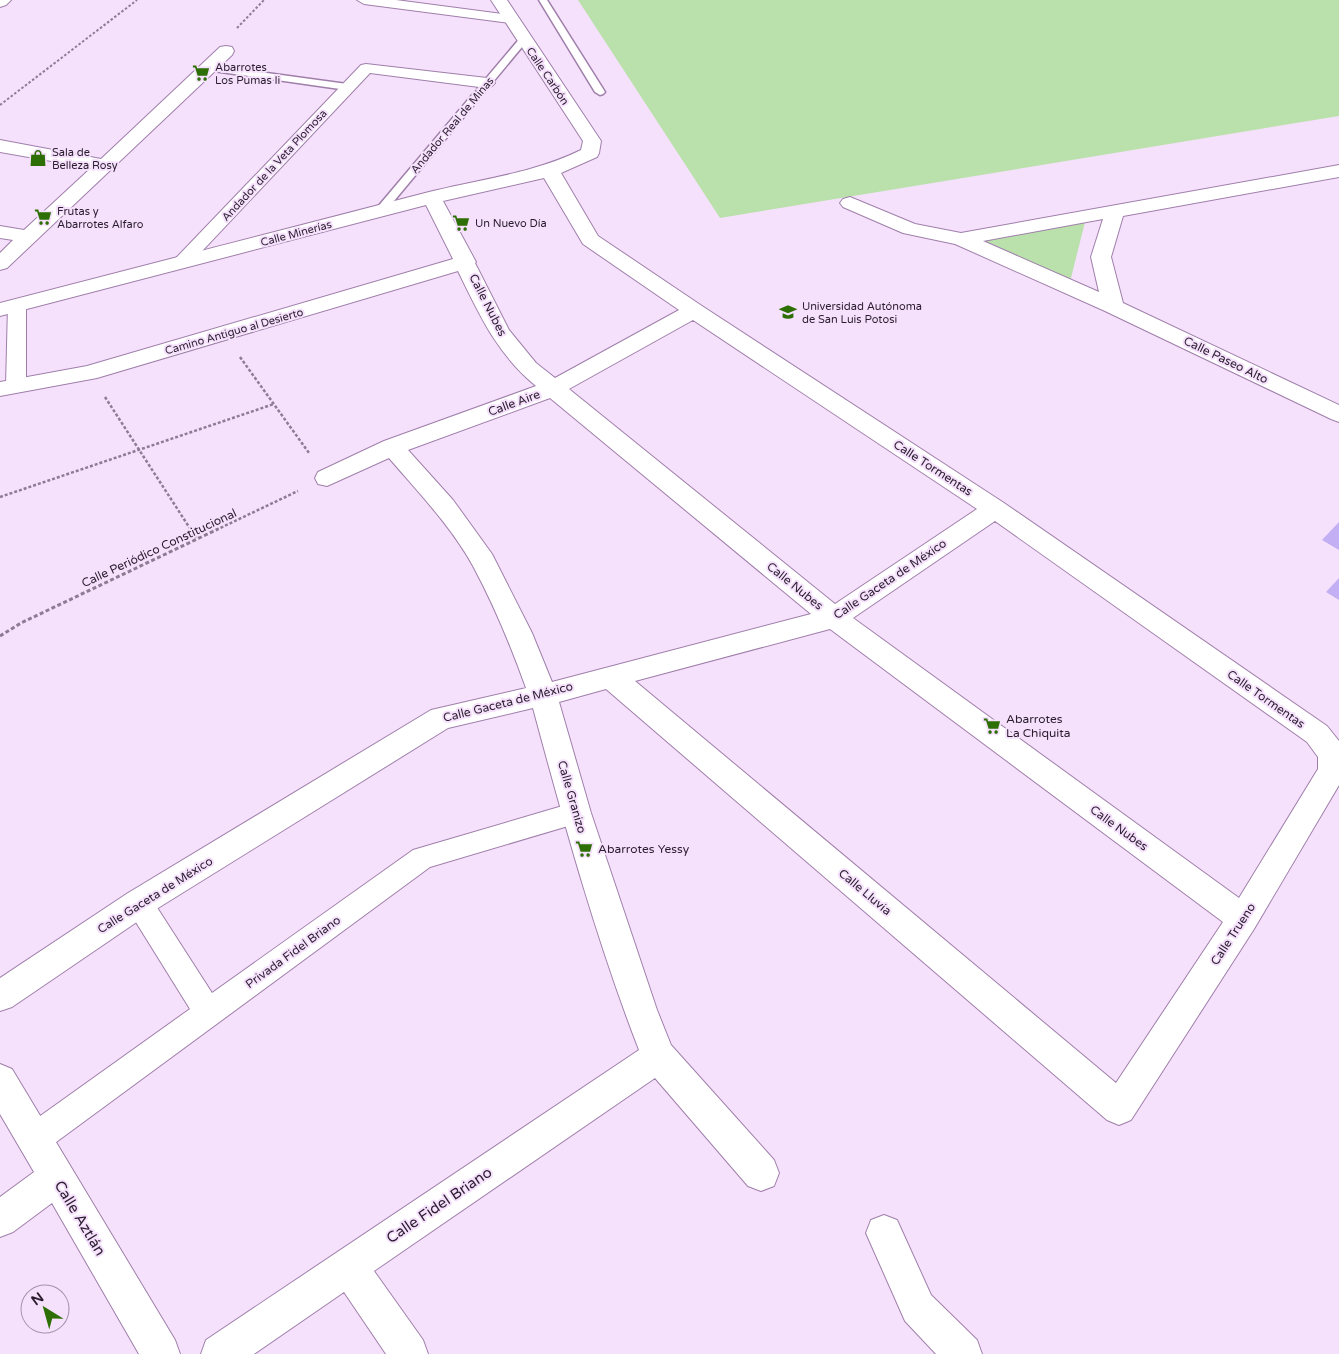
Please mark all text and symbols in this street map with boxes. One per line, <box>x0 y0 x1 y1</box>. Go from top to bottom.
street label: Calle Carbón <box>524 45 572 108</box>
place label: Abarrotes Los Pumas Ii <box>215 61 280 87</box>
supermarket icon: Abarrotes Los Pumas Ii <box>191 63 211 83</box>
street label: Andador Real de Minas <box>408 74 497 176</box>
street label: Andador de la Veta Plomosa <box>219 107 330 224</box>
place label: Sala de Belleza Rosy <box>52 146 118 172</box>
shop icon: Sala de Belleza Rosy <box>28 148 48 168</box>
place label: Frutas y Abarrotes Alfaro <box>57 205 144 231</box>
supermarket icon: Frutas y Abarrotes Alfaro <box>33 207 53 227</box>
supermarket icon: Un Nuevo Día <box>451 213 471 233</box>
place label: Un Nuevo Día <box>475 217 547 230</box>
street label: Calle Minerías <box>259 218 333 249</box>
street label: Calle Nubes <box>466 272 510 339</box>
place label: Universidad Autónoma de San Luis Potosi <box>802 300 922 326</box>
school or university icon: Universidad Autónoma de San Luis Potosi <box>778 302 798 322</box>
street label: Camino Antiguo al Desierto <box>164 305 305 357</box>
street label: Calle Paseo Alto <box>1182 334 1270 386</box>
street label: Calle Aire <box>486 387 542 419</box>
street label: Calle Tormentas <box>891 437 975 499</box>
street label: Calle Periódico Constitucional <box>79 506 239 590</box>
street label: Calle Gaceta de México <box>831 536 949 622</box>
street label: Calle Nubes <box>764 559 826 613</box>
street label: Calle Tormentas <box>1225 667 1308 731</box>
street label: Calle Gaceta de México <box>442 679 574 725</box>
place label: Abarrotes La Chiquita <box>1006 712 1071 740</box>
supermarket icon: Abarrotes La Chiquita <box>982 716 1002 736</box>
street label: Calle Granizo <box>555 759 589 835</box>
street label: Calle Nubes <box>1087 802 1151 854</box>
supermarket icon: Abarrotes Yessy <box>574 839 594 859</box>
place label: Abarrotes Yessy <box>598 842 690 856</box>
street label: Calle Gaceta de México <box>95 854 215 936</box>
street label: Calle Lluvia <box>836 866 894 918</box>
street label: Calle Trueno <box>1208 900 1258 968</box>
street label: Privada Fidel Briano <box>243 913 343 991</box>
street label: Calle Fidel Briano <box>383 1163 495 1247</box>
street label: Calle Aztlán <box>51 1177 109 1259</box>
north arrow <box>20 1284 70 1334</box>
text: N <box>28 1289 47 1309</box>

